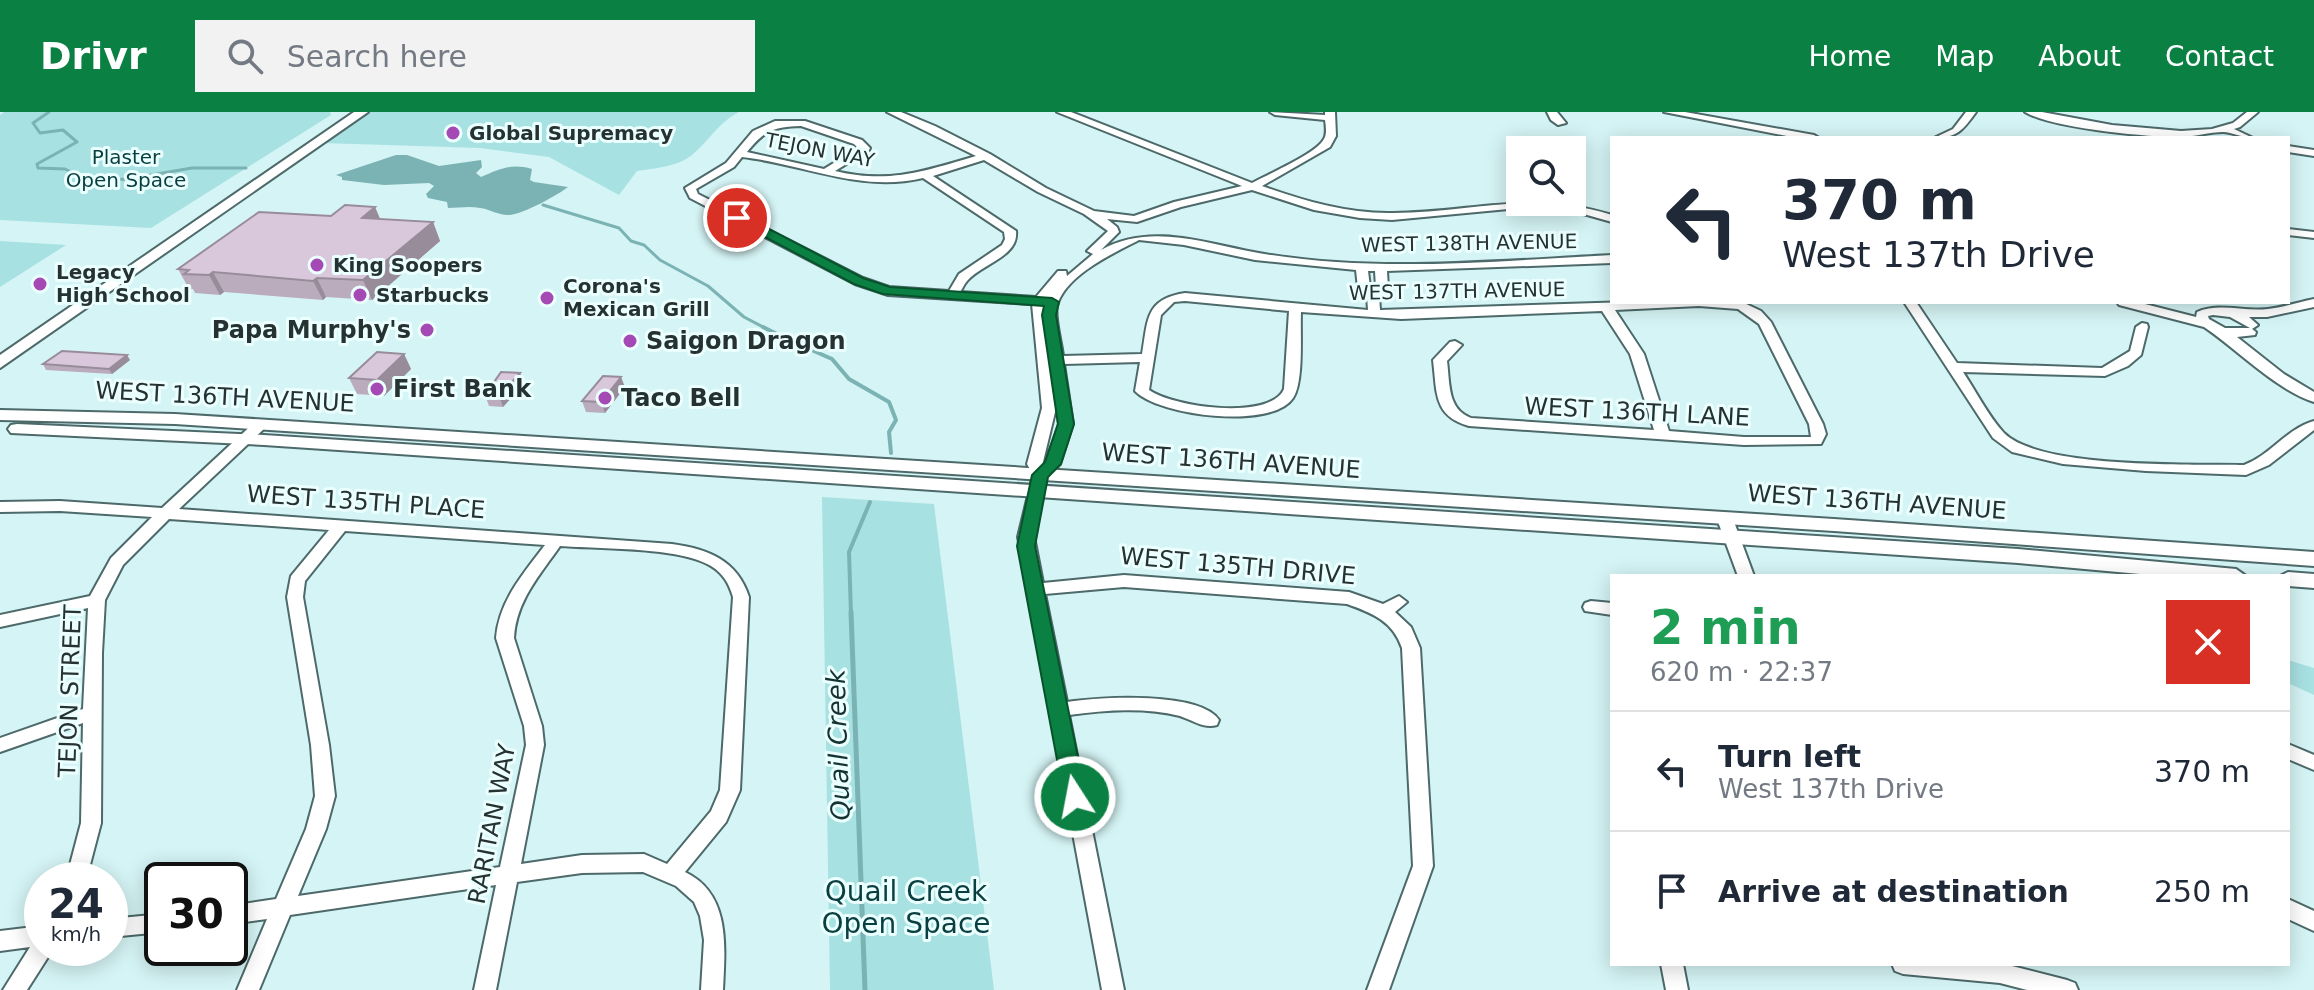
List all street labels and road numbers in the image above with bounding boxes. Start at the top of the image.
street label: TEJON WAY [762,127,877,173]
street label: WEST 138TH AVENUE [1361,229,1577,257]
street label: WEST 137TH AVENUE [1349,277,1565,305]
street label: WEST 136TH AVENUE [95,376,355,418]
street label: WEST 136TH LANE [1523,392,1751,432]
street label: WEST 136TH AVENUE [1100,438,1362,484]
street label: WEST 136TH AVENUE [1746,479,2008,525]
street label: WEST 135TH PLACE [246,480,486,524]
street label: WEST 135TH DRIVE [1119,542,1357,590]
street label: TEJON STREET [53,604,87,779]
street label: RARITAN WAY [463,741,521,906]

